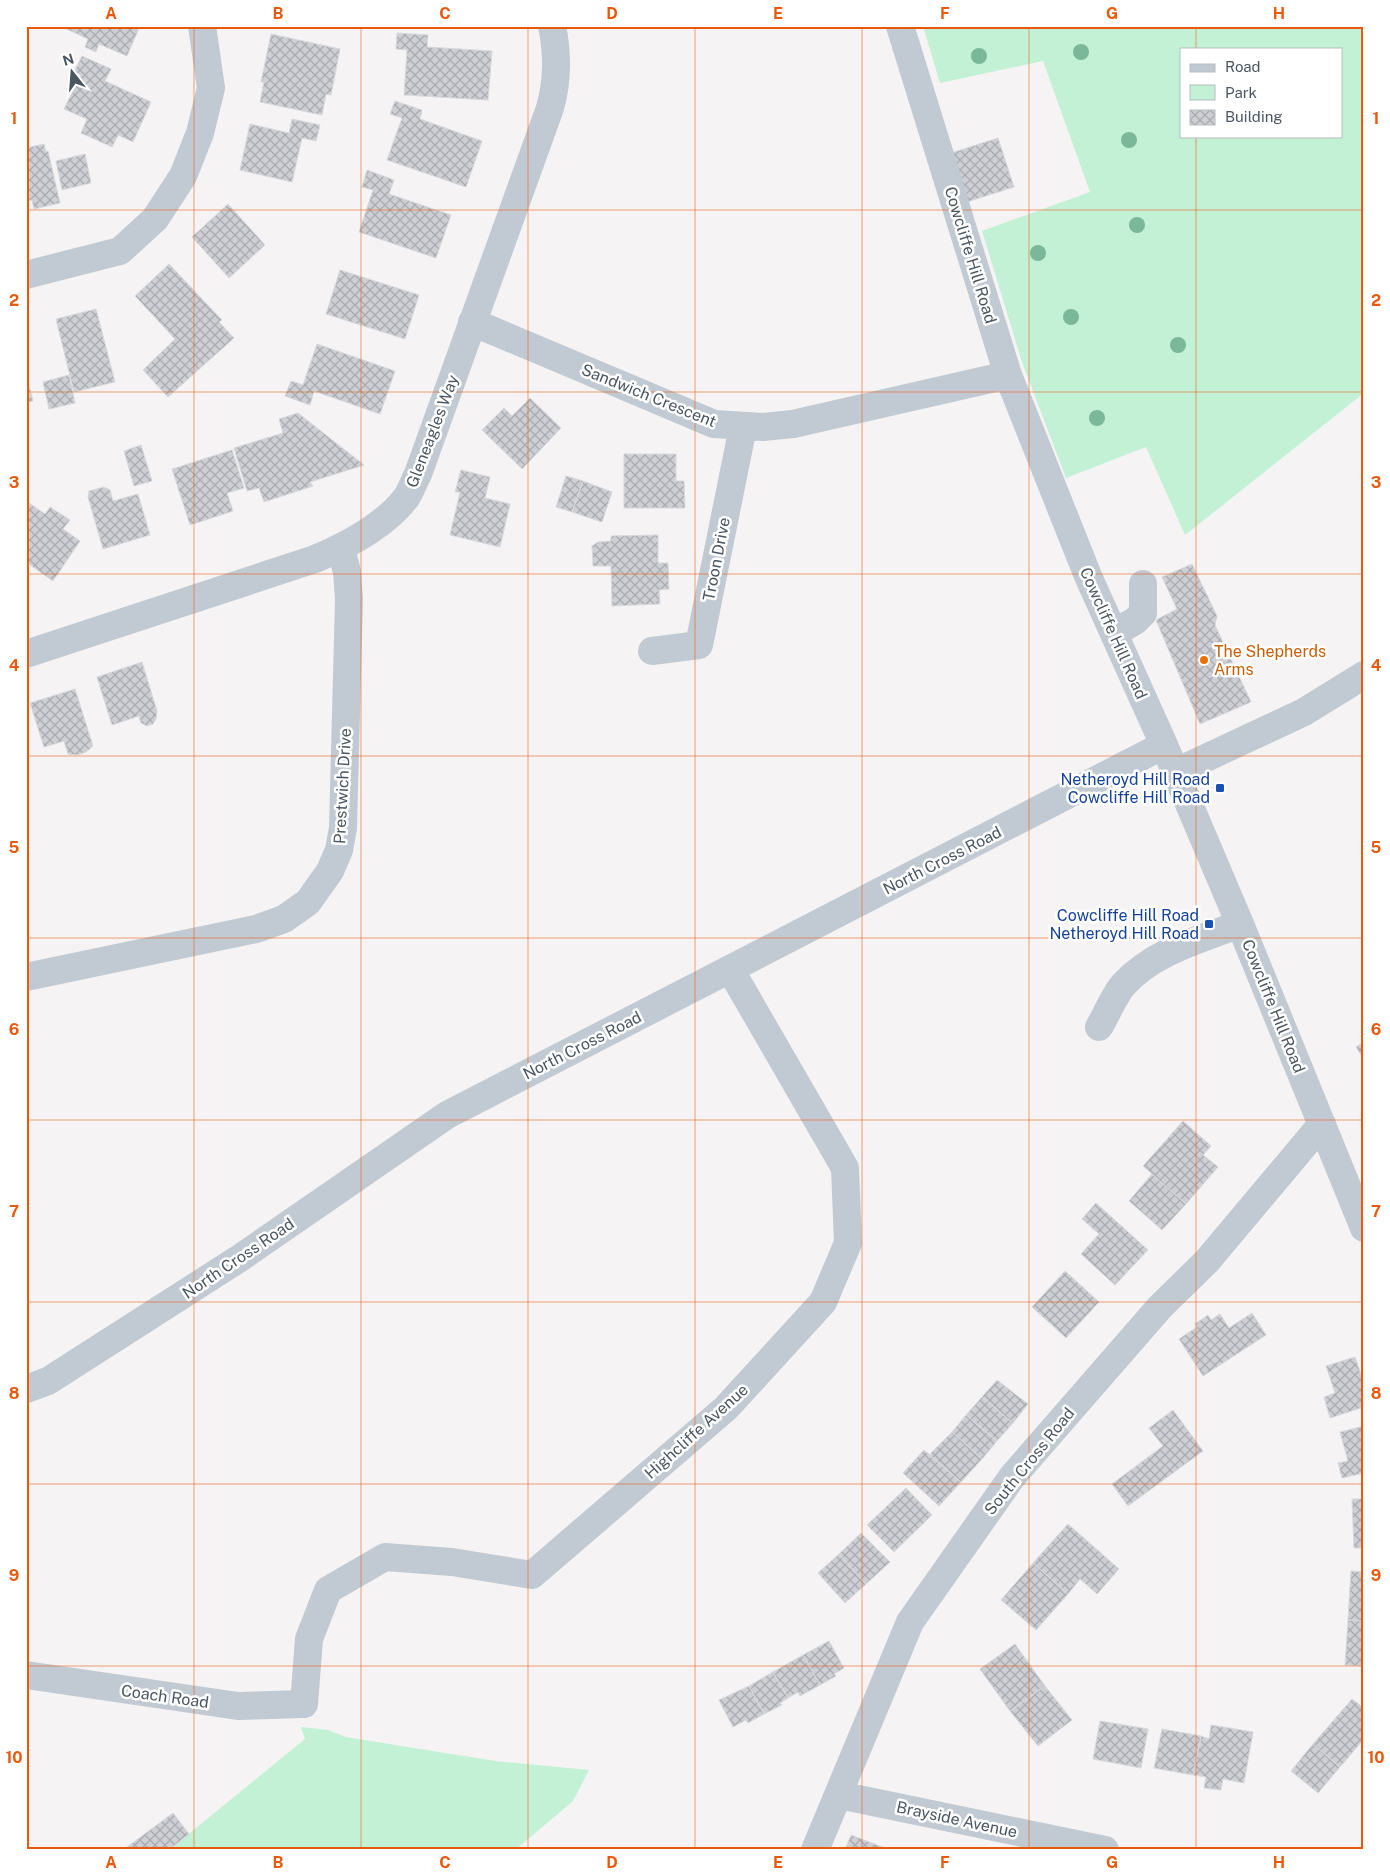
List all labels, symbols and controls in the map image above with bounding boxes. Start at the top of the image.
text: A [105,4,117,23]
text: B [273,4,284,23]
text: C [439,4,451,23]
text: D [606,4,618,23]
text: E [773,4,783,23]
text: F [940,4,950,23]
text: G [1106,4,1118,23]
text: H [1273,4,1285,23]
north arrow [48,48,98,98]
legend [1180,48,1342,138]
text: N [61,50,76,69]
text: Road [1225,58,1261,75]
text: Park [1225,84,1257,101]
text: Building [1225,108,1283,125]
text: 1 [11,109,17,128]
text: 1 [1373,109,1379,128]
street label: Cowcliffe Hill Road [941,184,1000,326]
text: 2 [9,291,19,310]
text: 2 [1371,291,1381,310]
street label: Sandwich Crescent [579,360,719,431]
street label: Gleneagles Way [402,372,463,490]
text: 3 [9,473,19,492]
text: 3 [1371,473,1381,492]
street label: Troon Drive [699,516,734,602]
street label: Cowcliffe Hill Road [1076,564,1151,702]
place label: The Shepherds Arms [1214,642,1326,679]
marker: The Shepherds Arms [1198,654,1210,666]
text: 4 [9,656,20,675]
text: 4 [1371,656,1382,675]
street label: Prestwich Drive [330,728,355,844]
place label: Netheroyd Hill Road Cowcliffe Hill Road [1060,770,1210,807]
marker: Netheroyd Hill Road Cowcliffe Hill Road [1214,782,1226,794]
street label: North Cross Road [880,822,1005,899]
text: 5 [9,838,20,857]
text: 5 [1371,838,1382,857]
place label: Cowcliffe Hill Road Netheroyd Hill Road [1049,906,1199,943]
marker: Cowcliffe Hill Road Netheroyd Hill Road [1203,918,1215,930]
street label: Cowcliffe Hill Road [1238,937,1309,1076]
street label: North Cross Road [520,1007,645,1084]
text: 6 [9,1020,19,1039]
text: 6 [1371,1020,1381,1039]
text: 7 [9,1202,19,1221]
text: 7 [1371,1202,1381,1221]
street label: North Cross Road [179,1214,298,1303]
street label: Highcliffe Avenue [641,1380,752,1483]
text: 8 [9,1384,20,1403]
text: 8 [1371,1384,1382,1403]
street label: South Cross Road [980,1404,1078,1519]
text: 9 [9,1566,19,1585]
text: 9 [1371,1566,1381,1585]
street label: Coach Road [120,1681,210,1712]
text: 10 [5,1748,23,1767]
text: 10 [1367,1748,1385,1767]
street label: Brayside Avenue [895,1797,1019,1842]
text: A [105,1853,117,1872]
text: B [273,1853,284,1872]
text: C [439,1853,451,1872]
text: D [606,1853,618,1872]
text: E [773,1853,783,1872]
text: F [940,1853,950,1872]
text: G [1106,1853,1118,1872]
text: H [1273,1853,1285,1872]

